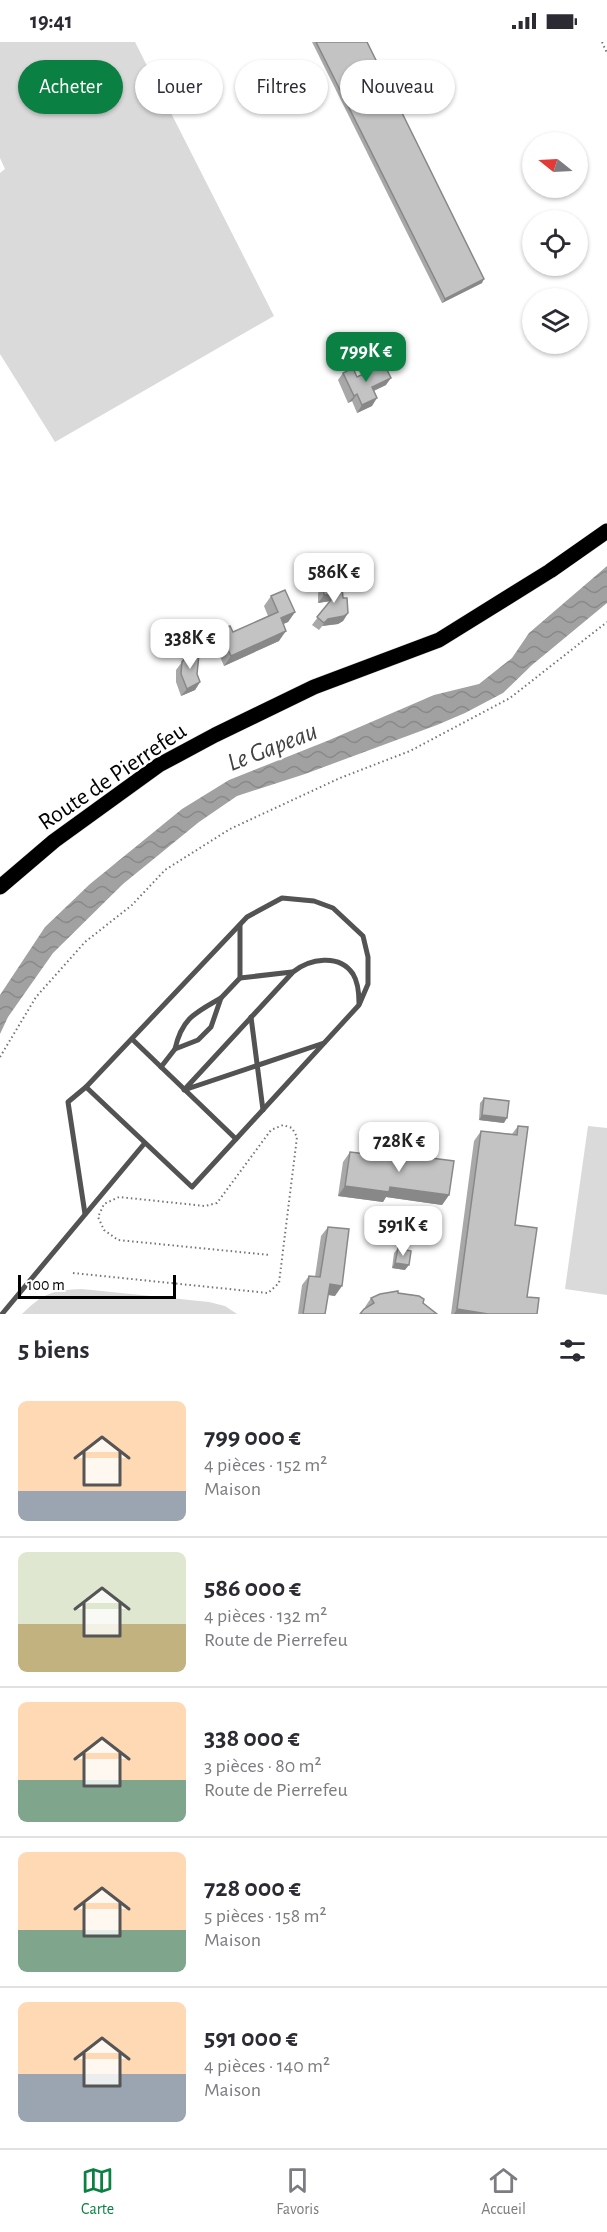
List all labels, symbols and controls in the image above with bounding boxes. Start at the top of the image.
text: 19:41 [30,10,73,32]
chip: Acheter [18,60,123,114]
chip: Louer [135,60,223,114]
chip: Filtres [235,60,328,114]
chip: Nouveau [340,60,455,114]
north arrow [522,132,588,198]
map controls [522,132,588,354]
button: locate [522,210,588,276]
button: layers [522,288,588,354]
pin: 799K € [317,332,415,383]
text: 799K € [340,341,392,361]
pin: 586K € [285,553,383,604]
text: 586K € [308,562,360,582]
pin: 338K € [141,619,239,670]
text: 338K € [164,628,216,648]
water label: Le Gapeau [224,718,321,776]
street label: Route de Pierrefeu [34,719,191,835]
pin: 728K € [350,1122,448,1173]
text: 728K € [373,1131,425,1151]
pin: 591K € [354,1206,452,1257]
text: 591K € [378,1215,428,1235]
scale bar [18,1272,176,1300]
text: 100 m [27,1277,65,1293]
icon: filters [556,1334,589,1367]
text: 5 biens [18,1337,90,1363]
text: 799 000 € [204,1424,301,1450]
icon: home [66,1425,138,1497]
text: 4 pièces · 152 m² [204,1455,327,1475]
text: Maison [204,1479,261,1499]
text: 586 000 € [204,1575,301,1601]
icon: home [66,1576,138,1648]
text: 4 pièces · 132 m² [204,1606,327,1626]
text: Route de Pierrefeu [204,1630,348,1650]
text: 338 000 € [204,1725,300,1751]
icon: home [66,1726,138,1798]
text: 3 pièces · 80 m² [204,1756,322,1776]
text: Route de Pierrefeu [204,1780,348,1800]
text: 728 000 € [204,1875,301,1901]
icon: home [66,1876,138,1948]
text: 5 pièces · 158 m² [204,1906,326,1926]
text: Maison [204,1930,261,1950]
text: 591 000 € [204,2025,298,2051]
icon: home [66,2026,138,2098]
text: 4 pièces · 140 m² [204,2056,330,2076]
text: Maison [204,2080,261,2100]
tab: Carte [81,2164,114,2219]
tab: Favoris [276,2164,319,2219]
tab: Accueil [481,2164,526,2219]

